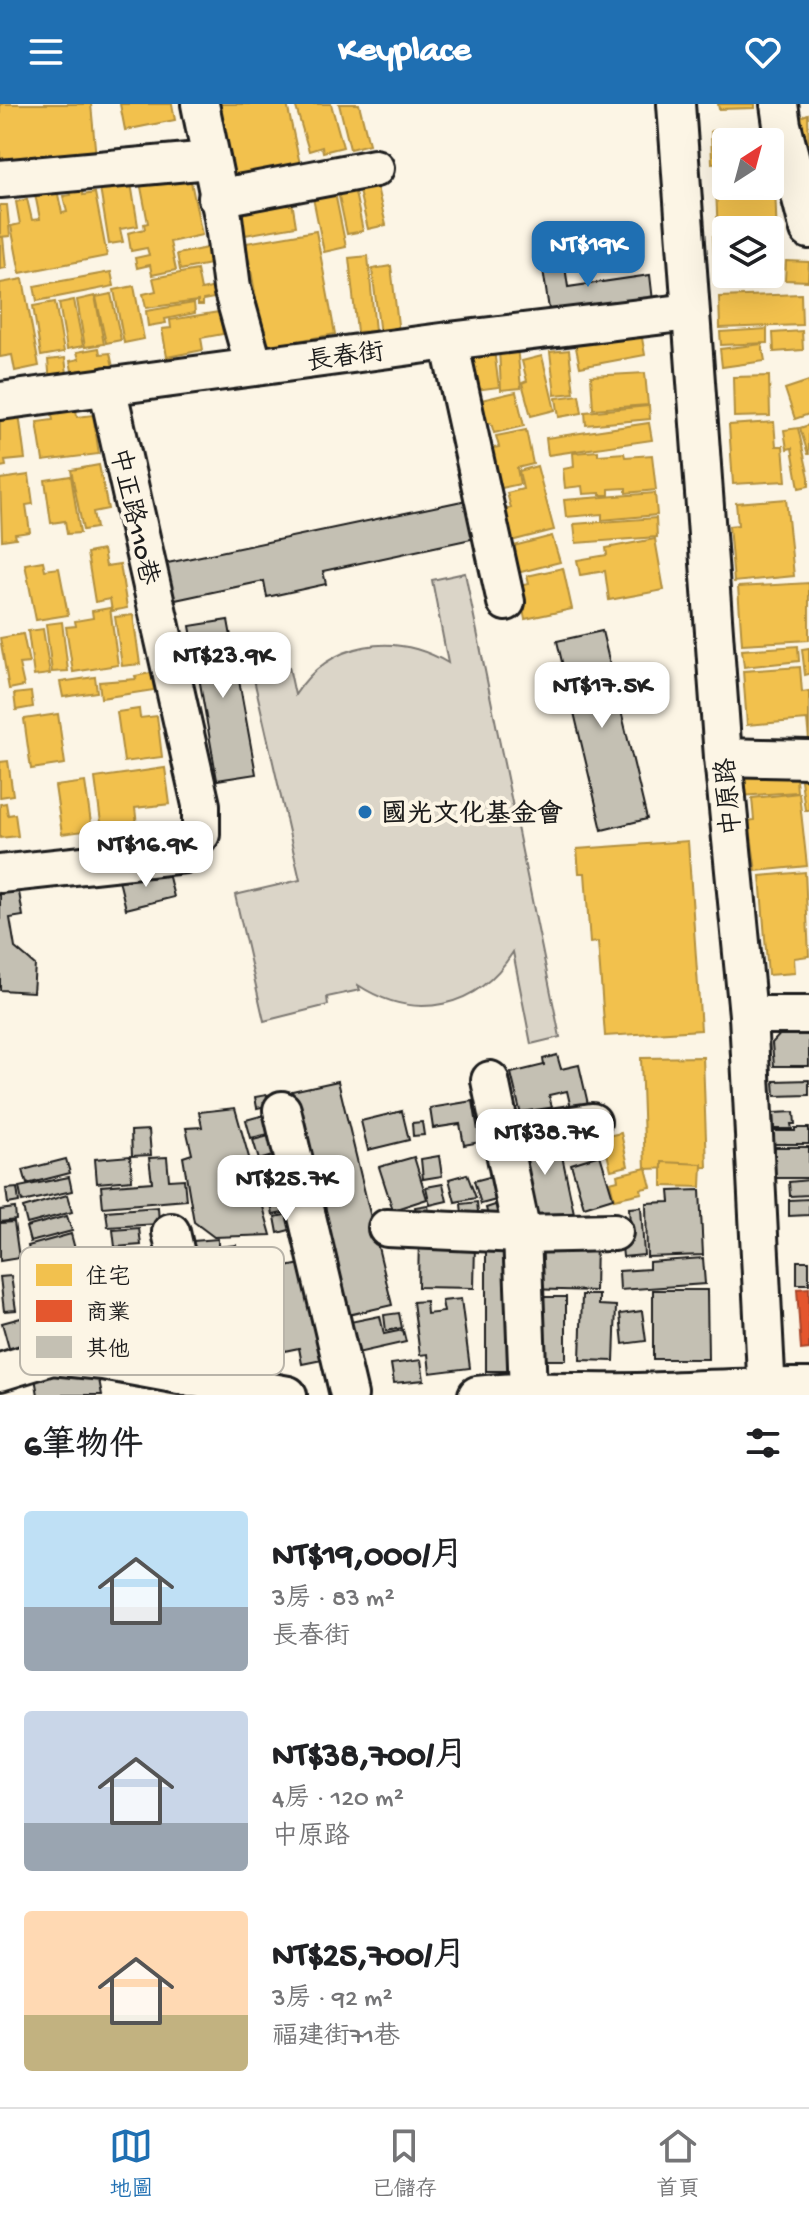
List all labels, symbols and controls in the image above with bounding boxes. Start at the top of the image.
icon: menu [24,30,68,74]
icon: heart [741,30,785,74]
text: Keyplace [338,31,471,74]
north arrow [712,128,784,200]
map controls [712,128,784,288]
button: layers [712,216,784,288]
pin: NT$19K [523,221,653,289]
text: NT$19K [550,231,626,262]
street label: 長春街 [305,337,386,380]
street label: 中正路110巷 [101,445,164,589]
pin: NT$23.9K [140,632,306,700]
text: NT$23.9K [173,642,273,673]
pin: NT$17.5K [519,662,685,730]
text: NT$17.5K [553,672,651,703]
street label: 中原路 [711,756,750,837]
place label: 國光文化基金會 [381,799,563,832]
marker: 國光文化基金會 [356,803,374,821]
pin: NT$16.9K [63,821,229,889]
text: NT$16.9K [97,831,195,862]
pin: NT$38.7K [462,1109,628,1177]
text: NT$38.7K [494,1119,596,1150]
pin: NT$25.7K [203,1155,369,1223]
text: NT$25.7K [235,1165,337,1196]
legend [20,1247,284,1375]
text: 住宅 [86,1264,130,1292]
text: 商業 [86,1301,130,1328]
text: 其他 [86,1337,130,1364]
icon: filters [741,1421,785,1465]
text: 6筆物件 [24,1428,143,1468]
text: NT$19,000/月 [272,1538,464,1578]
icon: home [88,1543,184,1639]
text: 3房 · 83 m² [272,1585,395,1616]
text: 長春街 [272,1623,350,1654]
text: NT$38,700/月 [272,1738,468,1778]
icon: home [88,1743,184,1839]
text: 4房 · 120 m² [272,1785,404,1816]
text: 中原路 [272,1823,350,1854]
text: NT$25,700/月 [272,1938,466,1978]
icon: home [88,1943,184,2039]
text: 3房 · 92 m² [272,1985,393,2016]
text: 福建街71巷 [272,2023,400,2054]
tab: 地圖 [109,2124,153,2204]
tab: 已儲存 [371,2124,438,2204]
tab: 首頁 [656,2124,700,2204]

